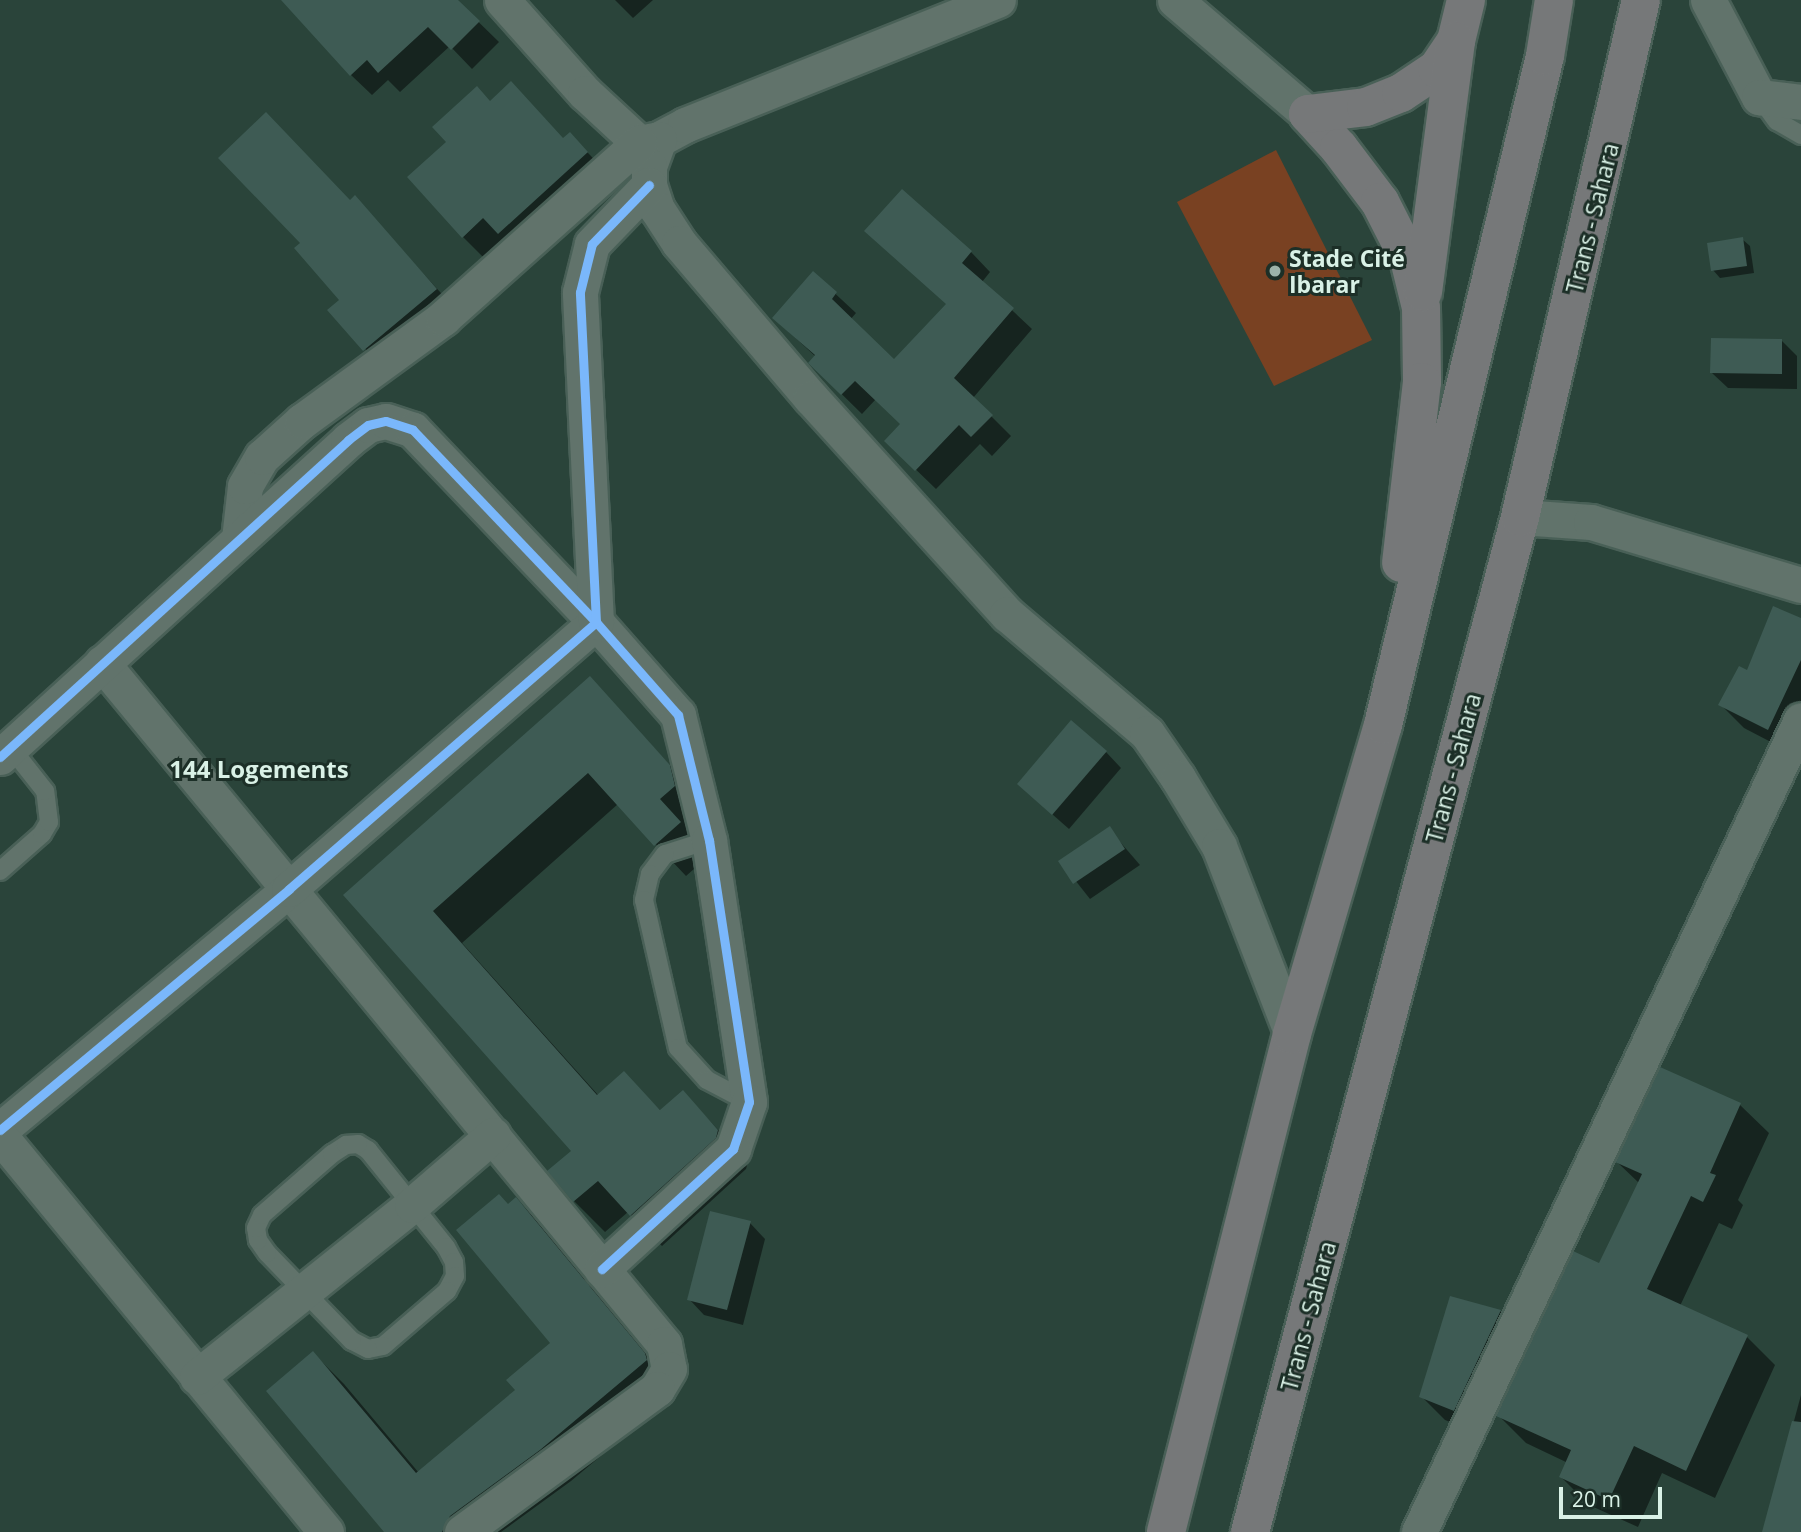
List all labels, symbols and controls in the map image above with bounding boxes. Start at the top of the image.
street label: Trans - Sahara [1560,140,1624,296]
place label: Stade Cité Ibarar [1289,244,1405,298]
marker: Stade Cité Ibarar [1267,263,1283,279]
street label: Trans - Sahara [1420,690,1486,846]
district label: 144 Logements [169,755,349,783]
street label: Trans - Sahara [1275,1238,1341,1394]
scale bar [1563,1472,1666,1516]
text: 20 m [1572,1485,1621,1513]

